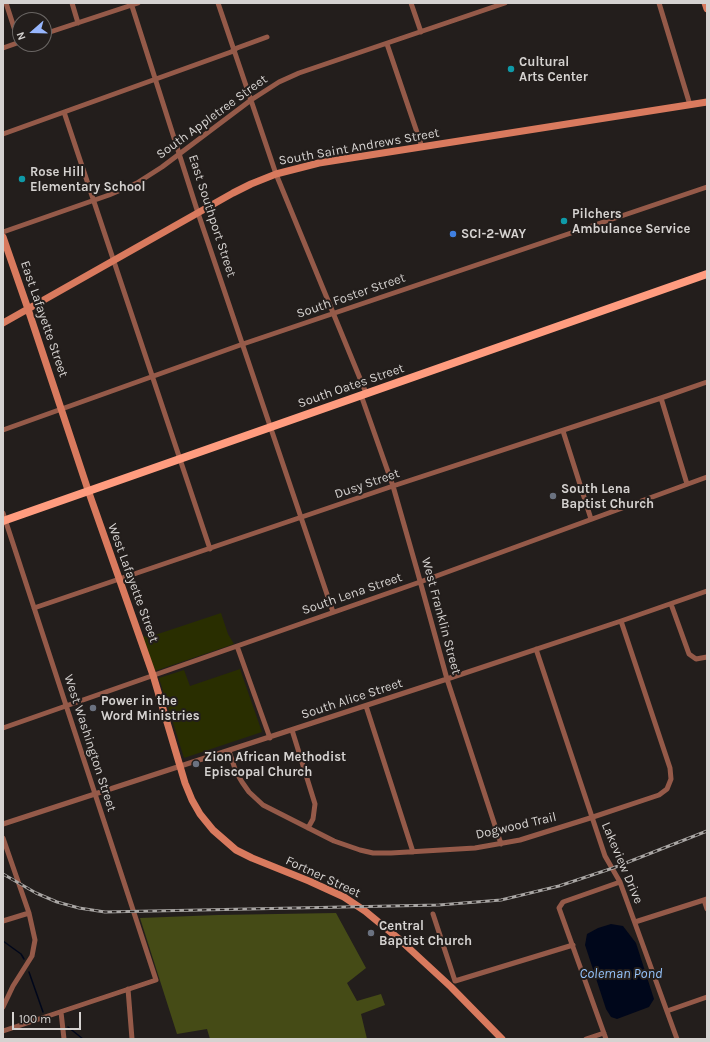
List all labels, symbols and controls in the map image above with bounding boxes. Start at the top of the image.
north arrow [12,12,52,52]
text: N [14,30,29,42]
place label: Cultural Arts Center [519,54,588,85]
marker: Cultural Arts Center [506,64,516,74]
street label: South Appletree Street [153,71,271,163]
street label: South Saint Andrews Street [277,125,441,169]
street label: East Southport Street [185,153,239,279]
place label: Rose Hill Elementary School [30,164,145,195]
marker: Rose Hill Elementary School [17,174,27,184]
place label: Pilchers Ambulance Service [572,206,690,237]
marker: Pilchers Ambulance Service [559,216,569,226]
place label: SCI-2-WAY [461,226,526,242]
marker: SCI-2-WAY [448,229,458,239]
street label: East Lafayette Street [17,259,71,379]
street label: South Foster Street [295,270,407,322]
street label: South Oates Street [296,360,406,412]
street label: Dusy Street [332,466,402,502]
place label: South Lena Baptist Church [561,481,654,512]
marker: South Lena Baptist Church [548,491,558,501]
street label: West Lafayette Street [104,521,162,645]
street label: West Franklin Street [418,556,464,676]
street label: South Lena Street [300,570,404,618]
street label: West Washington Street [60,672,120,814]
street label: South Alice Street [299,675,405,723]
place label: Power in the Word Ministries [101,693,200,724]
marker: Power in the Word Ministries [88,703,98,713]
place label: Zion African Methodist Episcopal Church [204,749,346,780]
marker: Zion African Methodist Episcopal Church [191,759,201,769]
street label: Dogwood Trail [474,809,558,843]
street label: Lakeview Drive [598,820,646,906]
street label: Fortner Street [283,853,363,901]
place label: Central Baptist Church [379,918,472,949]
marker: Central Baptist Church [366,928,376,938]
water label: Coleman Pond [580,966,662,982]
scale bar [14,1004,83,1030]
text: 100 m [19,1012,51,1026]

